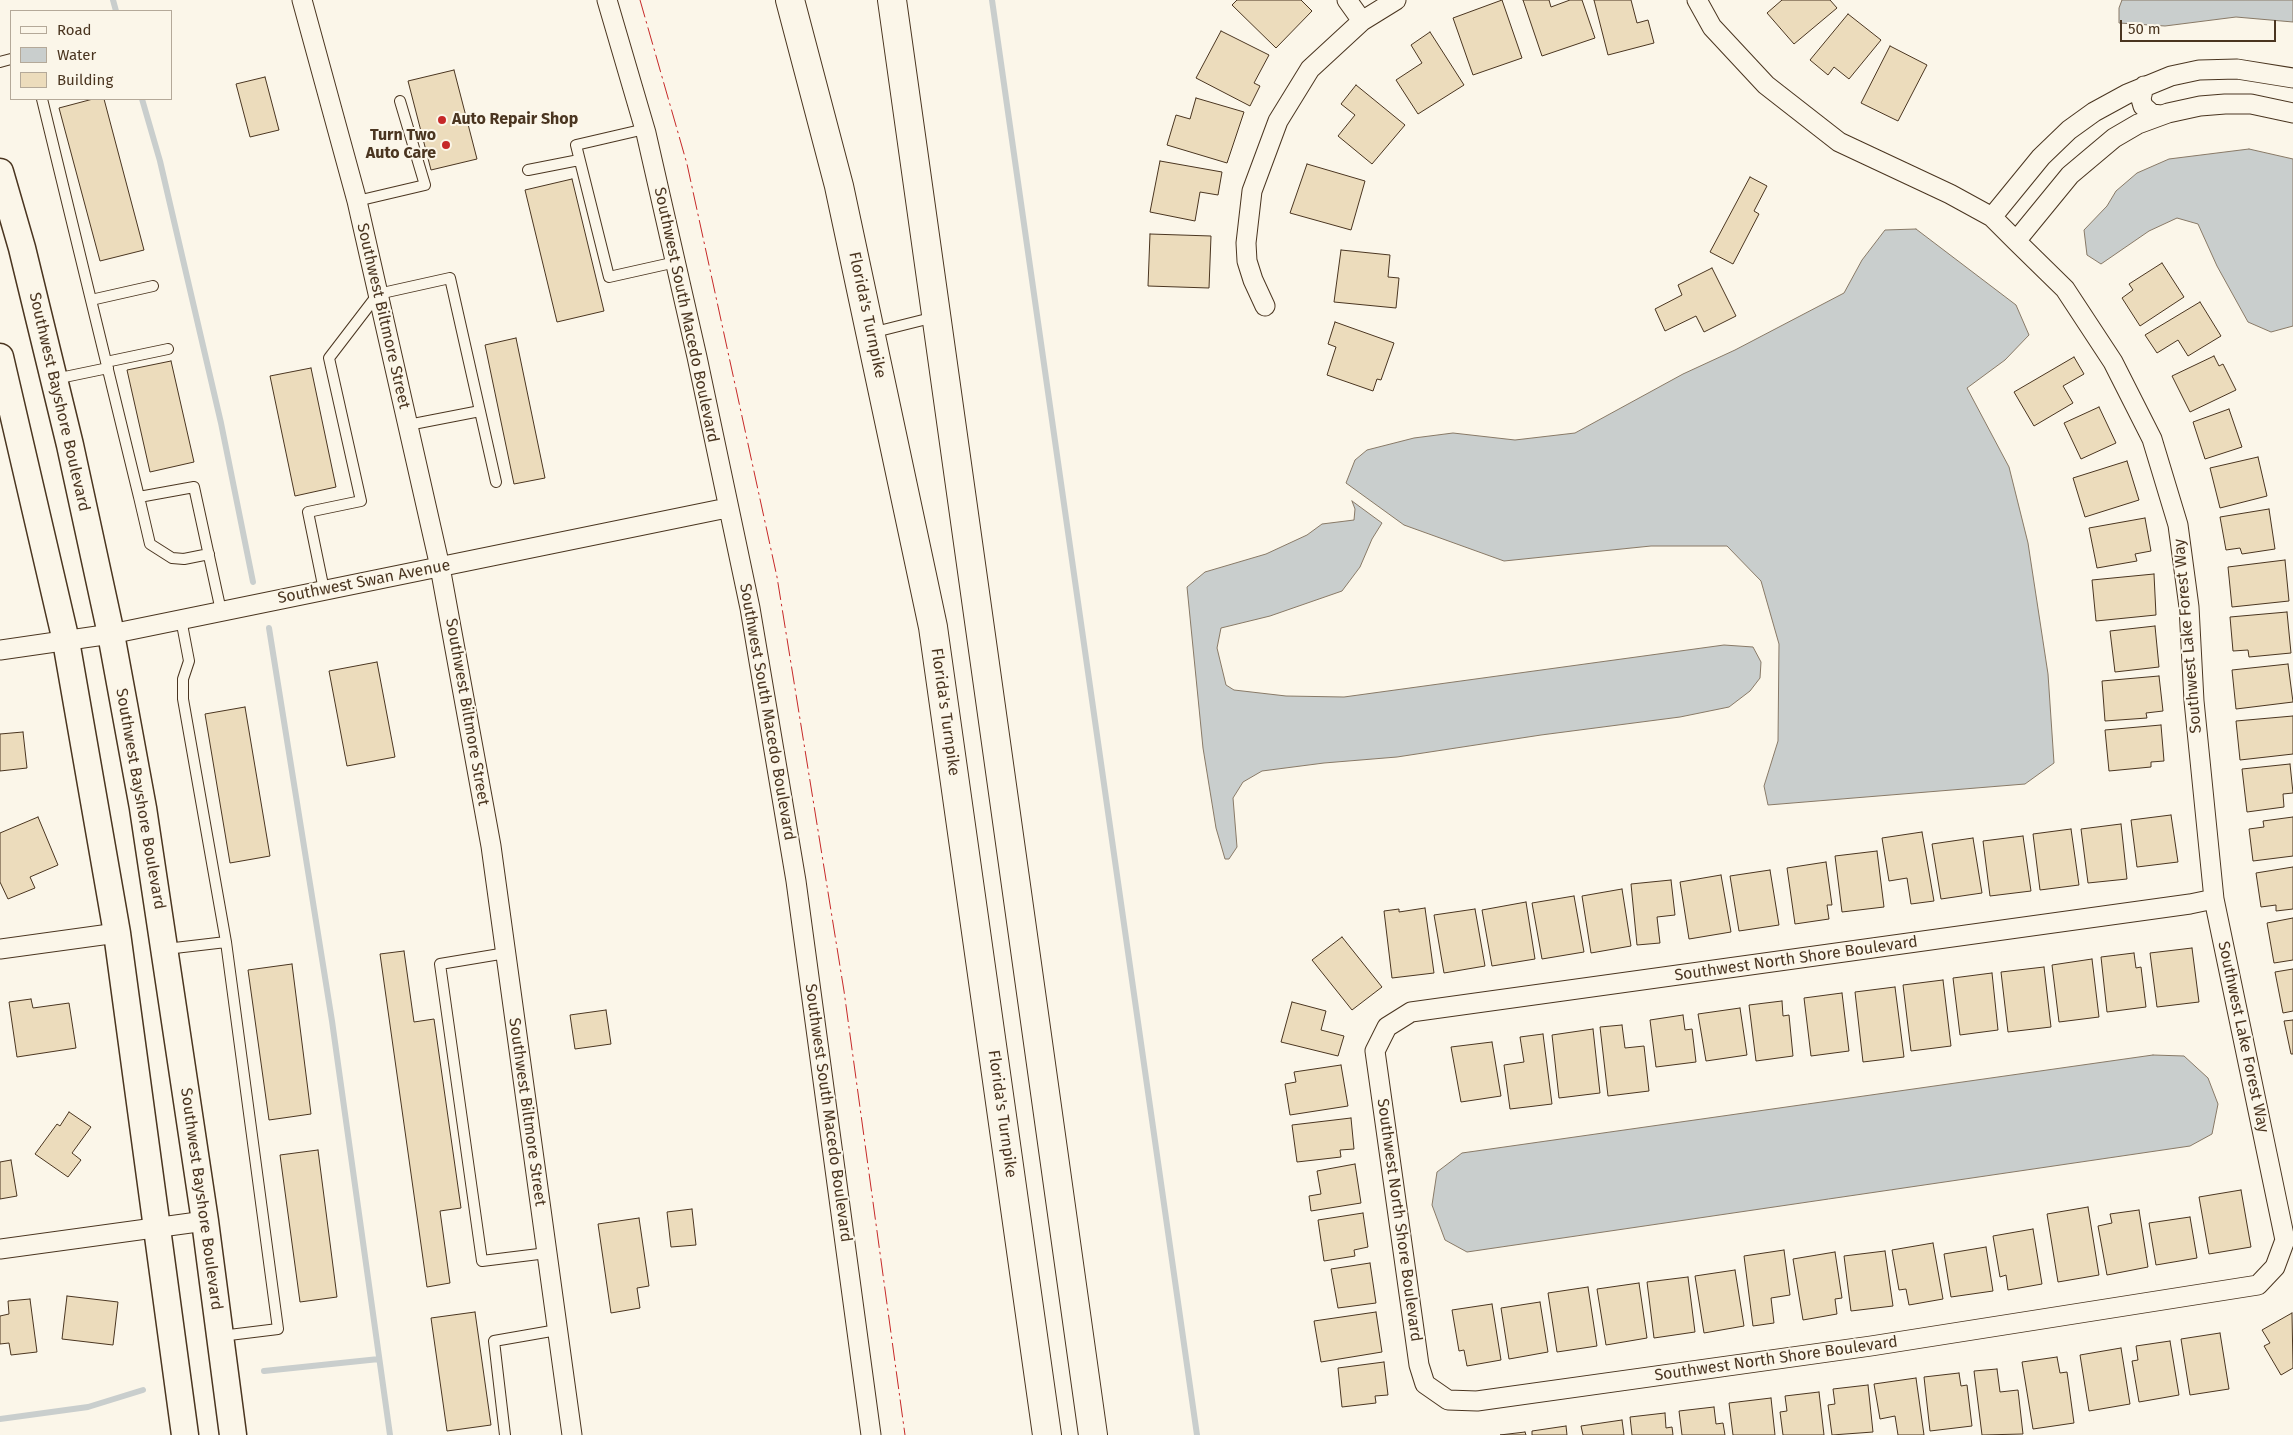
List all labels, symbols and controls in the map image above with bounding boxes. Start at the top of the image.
legend [10,10,172,100]
scale bar [2123,10,2279,42]
text: 50 m [2128,20,2161,38]
text: Road [57,21,92,39]
text: Water [57,46,96,64]
text: Building [57,71,113,89]
place label: Auto Repair Shop [452,110,578,130]
marker: Auto Repair Shop [436,114,448,126]
place label: Turn Two Auto Care [366,126,436,164]
marker: Turn Two Auto Care [440,139,452,151]
street label: Southwest South Macedo Boulevard [650,186,722,444]
street label: Southwest Biltmore Street [352,221,414,411]
street label: Florida's Turnpike [844,250,890,380]
street label: Southwest Bayshore Boulevard [24,291,94,513]
street label: Southwest Lake Forest Way [2170,538,2206,734]
street label: Southwest Swan Avenue [276,556,452,608]
street label: Southwest South Macedo Boulevard [735,582,799,842]
street label: Southwest Biltmore Street [441,617,493,807]
street label: Florida's Turnpike [927,647,963,777]
street label: Southwest Bayshore Boulevard [111,687,169,911]
street label: Southwest North Shore Boulevard [1673,932,1919,986]
street label: Southwest Lake Forest Way [2213,939,2273,1135]
street label: Southwest South Macedo Boulevard [800,983,856,1243]
street label: Southwest Biltmore Street [504,1017,550,1207]
street label: Florida's Turnpike [984,1049,1020,1179]
street label: Southwest Bayshore Boulevard [176,1087,226,1311]
street label: Southwest North Shore Boulevard [1372,1097,1426,1343]
street label: Southwest North Shore Boulevard [1653,1332,1899,1386]

